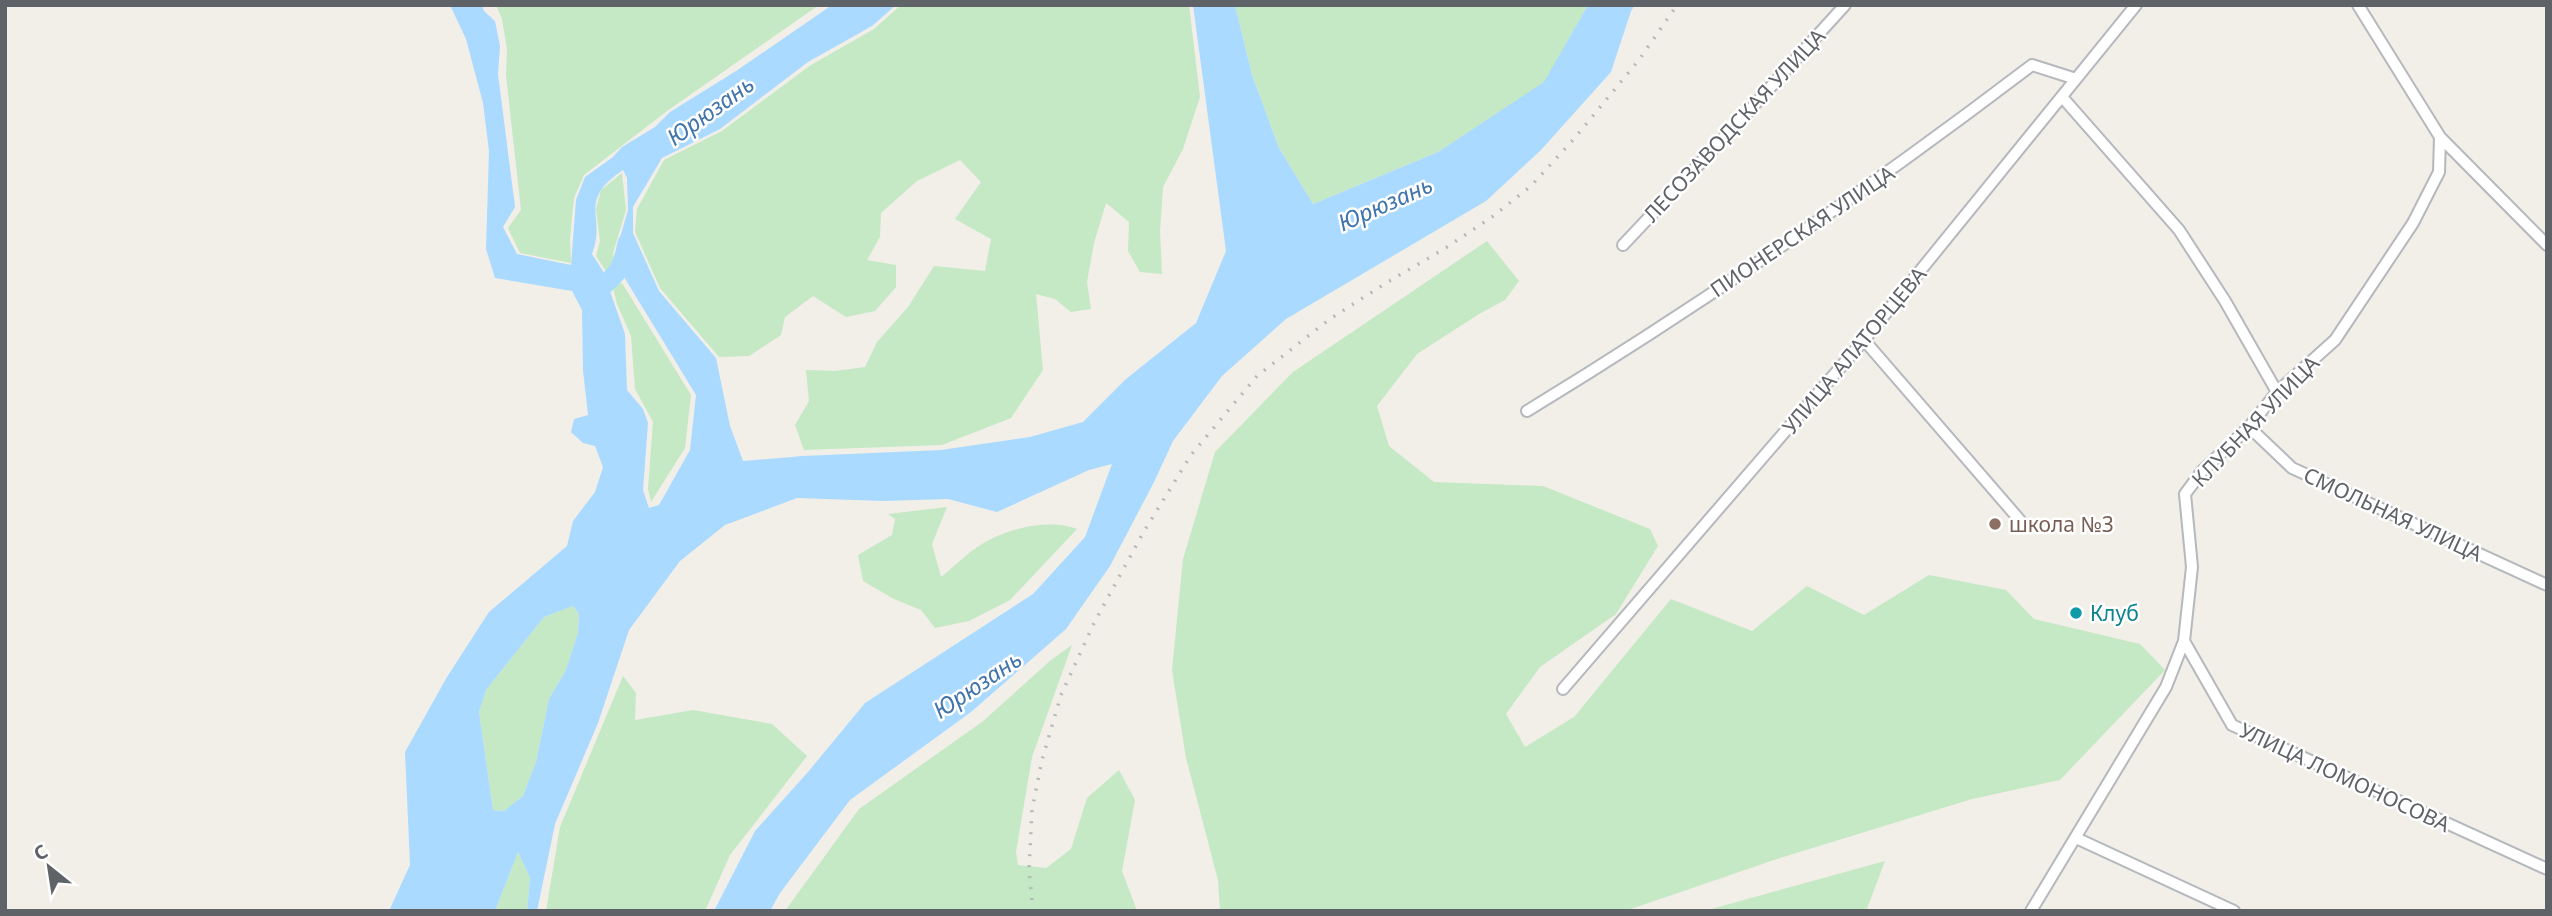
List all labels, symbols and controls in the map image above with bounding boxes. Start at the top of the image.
street label: ЛЕСОЗАВОДСКАЯ УЛИЦА [1637,22,1832,228]
water label: Юрюзань [660,67,760,153]
street label: ПИОНЕРСКАЯ УЛИЦА [1704,159,1900,303]
water label: Юрюзань [1333,168,1437,238]
street label: УЛИЦА АЛАТОРЦЕВА [1776,260,1933,439]
street label: КЛУБНАЯ УЛИЦА [2185,349,2325,493]
street label: СМОЛЬНАЯ УЛИЦА [2299,460,2487,568]
place label: школа №3 [2009,510,2114,538]
marker: школа №3 [1987,516,2003,532]
place label: Клуб [2090,599,2139,627]
marker: Клуб [2068,605,2084,621]
water label: Юрюзань [926,643,1028,725]
street label: УЛИЦА ЛОМОНОСОВА [2235,716,2455,838]
north arrow [14,832,84,902]
text: С [29,838,52,867]

